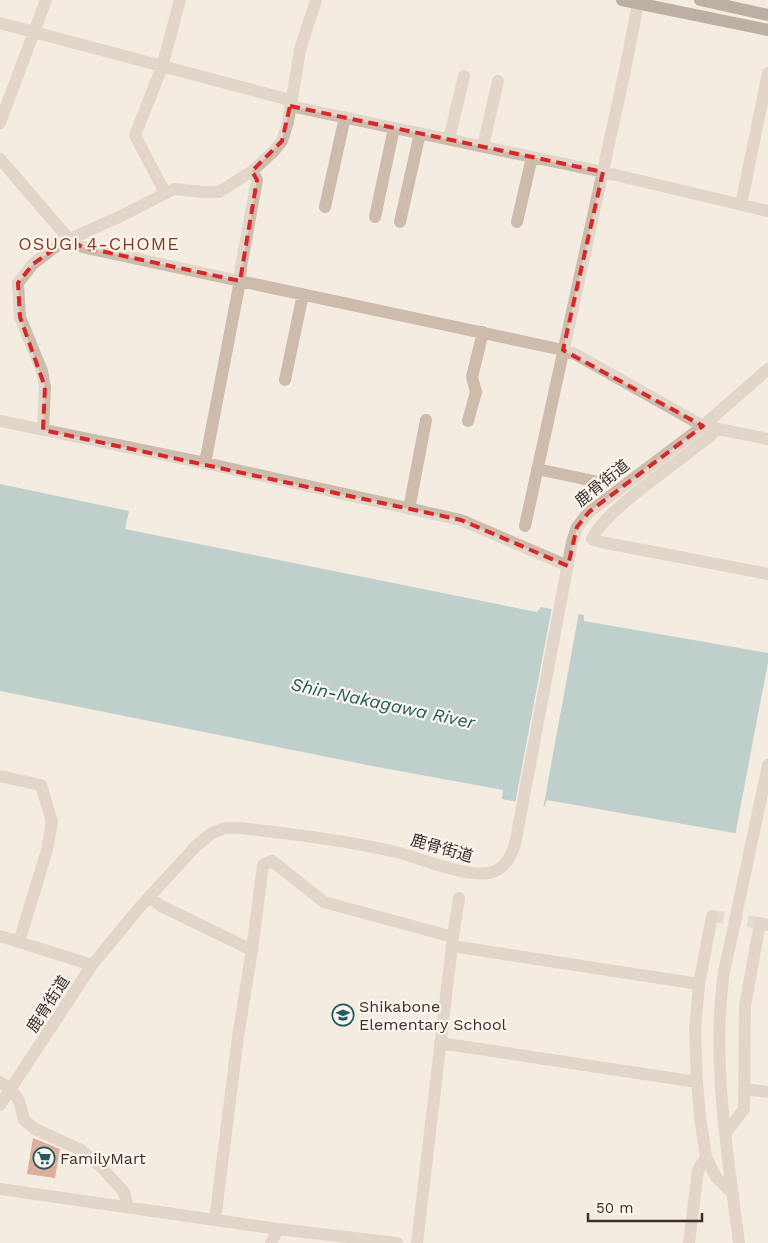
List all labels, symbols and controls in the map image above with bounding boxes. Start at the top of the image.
district label: OSUGI 4-CHOME [18,233,180,254]
street label: 鹿骨街道 [571,455,633,511]
water label: Shin-Nakagawa River [289,673,478,733]
street label: 鹿骨街道 [409,830,475,866]
street label: 鹿骨街道 [23,972,73,1036]
place label: Shikabone Elementary School [359,997,507,1034]
school or university icon: Shikabone Elementary School [331,1003,355,1027]
supermarket icon: FamilyMart [32,1146,56,1170]
place label: FamilyMart [60,1149,146,1168]
scale bar [588,1190,702,1222]
text: 50 m [596,1199,633,1217]

